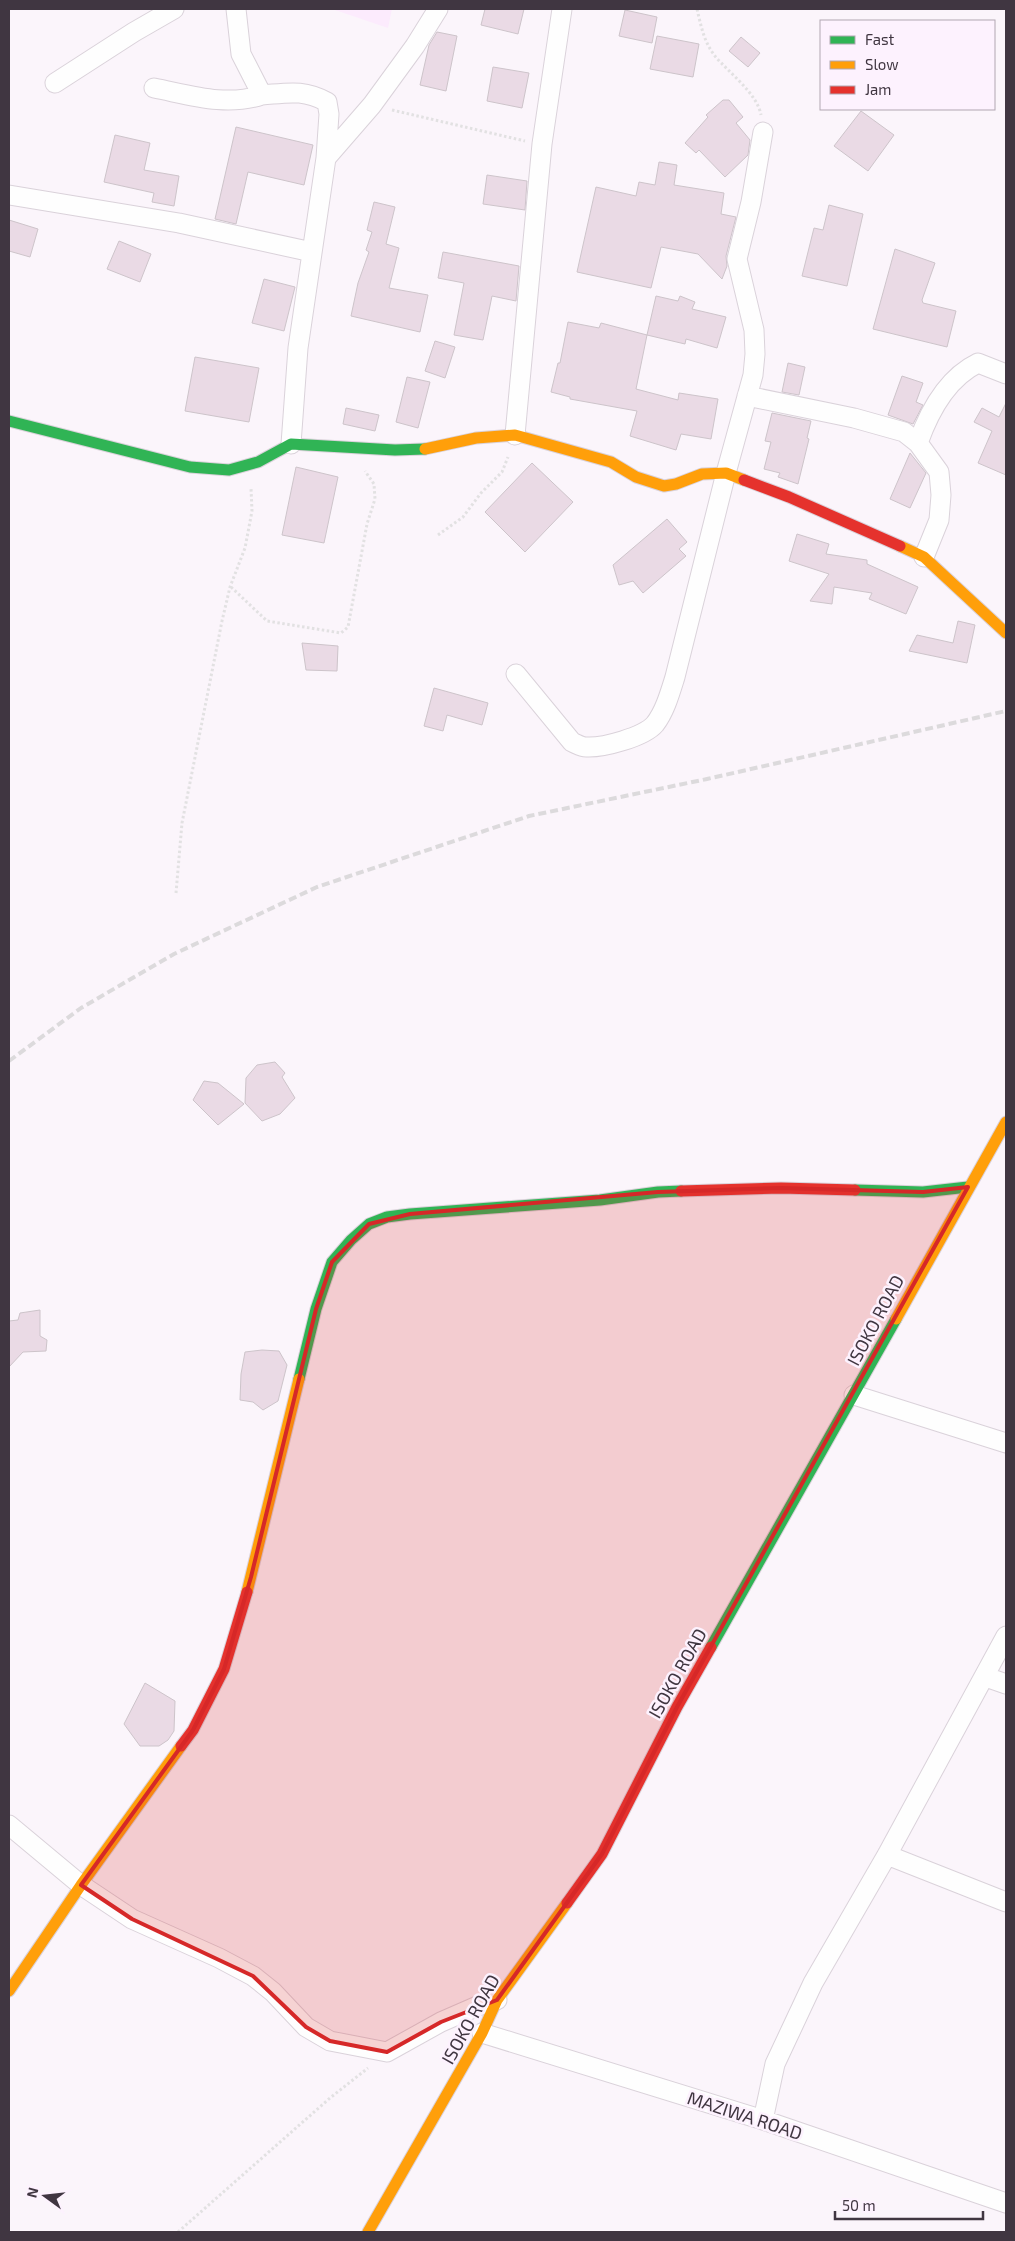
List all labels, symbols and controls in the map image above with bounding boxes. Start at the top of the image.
legend [820,20,995,110]
text: Fast [865,30,895,48]
text: Slow [865,55,899,73]
text: Jam [865,80,891,98]
street label: ISOKO ROAD [842,1271,908,1369]
street label: ISOKO ROAD [643,1624,711,1722]
street label: ISOKO ROAD [436,1970,504,2068]
street label: MAZIWA ROAD [685,2086,805,2144]
north arrow [20,2171,70,2221]
text: N [22,2185,41,2200]
scale bar [835,2188,982,2220]
text: 50 m [842,2196,876,2214]

